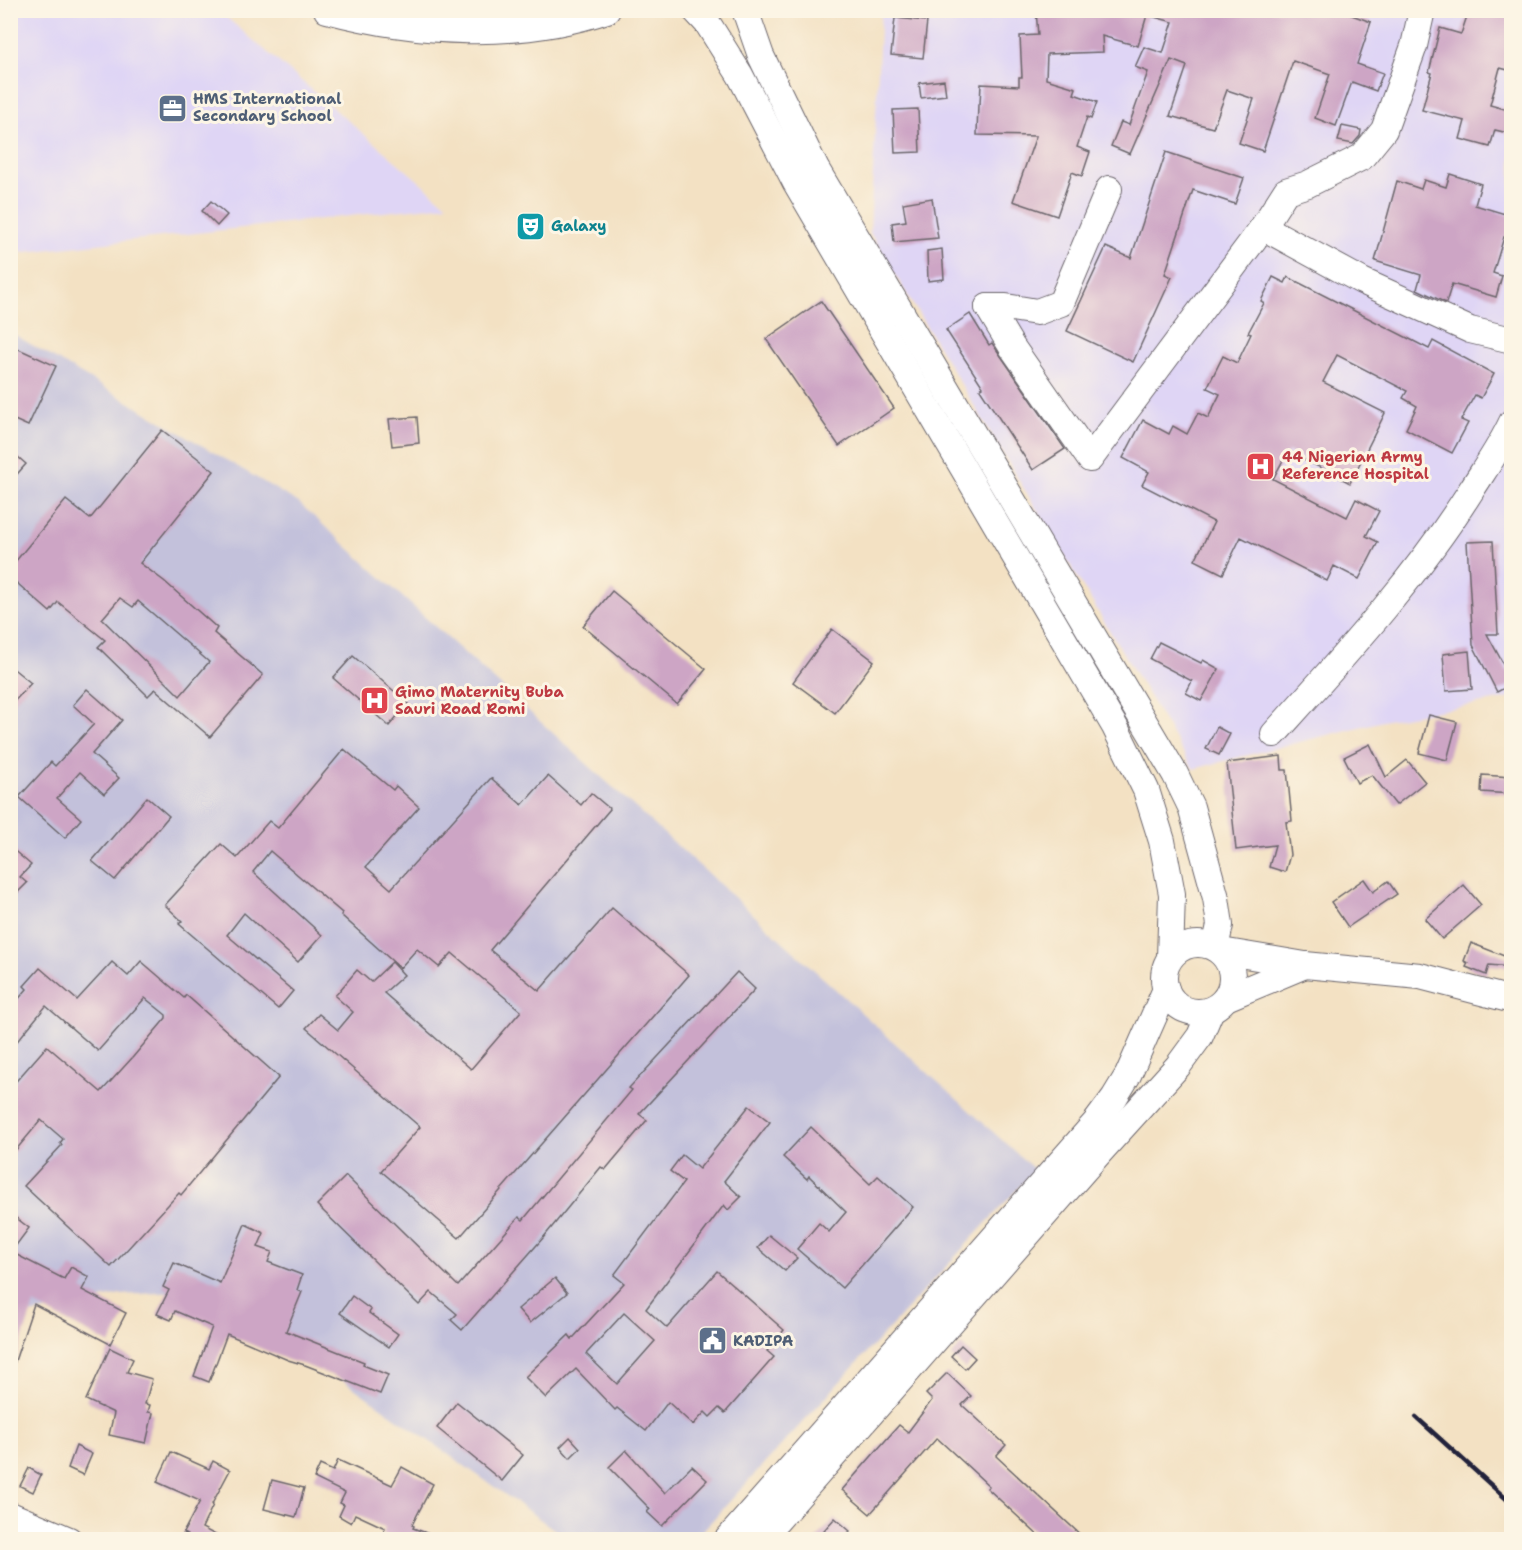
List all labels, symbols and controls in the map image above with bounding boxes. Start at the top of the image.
place label: HMS International Secondary School [193,89,341,126]
office icon: HMS International Secondary School [156,92,188,124]
theatre icon: Galaxy [514,210,546,242]
place label: Galaxy [551,216,606,236]
place label: 44 Nigerian Army Reference Hospital [1282,447,1429,484]
hospital icon: 44 Nigerian Army Reference Hospital [1245,450,1277,482]
place label: Gimo Maternity Buba Sauri Road Romi [395,682,564,719]
hospital icon: Gimo Maternity Buba Sauri Road Romi [358,685,390,717]
public building icon: KADIPA [696,1325,728,1357]
place label: KADIPA [733,1331,794,1351]

